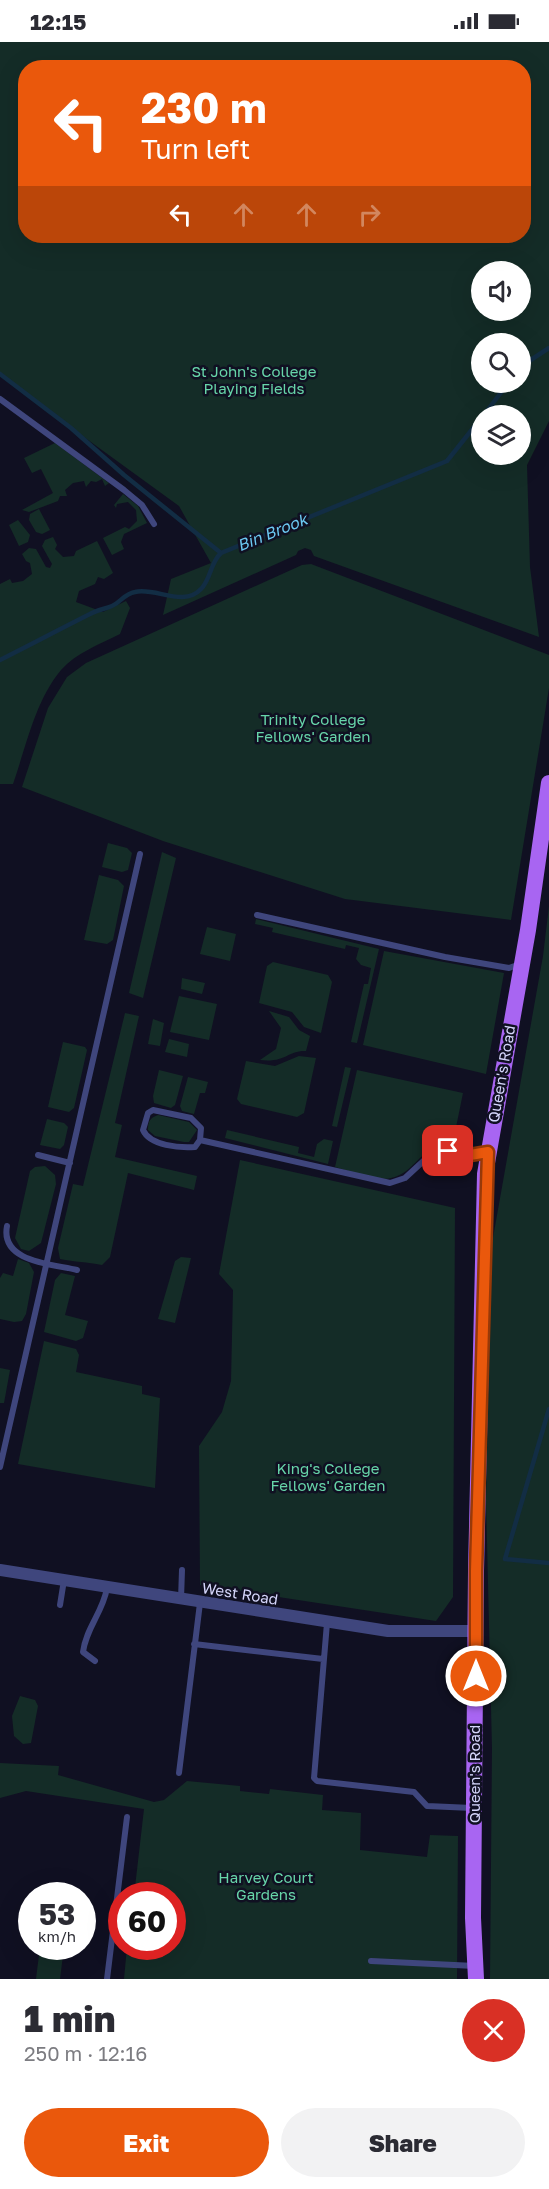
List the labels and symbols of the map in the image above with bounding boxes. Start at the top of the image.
park label: St John's College Playing Fields [192,362,317,397]
water label: Bin Brook [234,508,312,555]
park label: Trinity College Fellows' Garden [256,710,370,745]
street label: Queen's Road [484,1024,518,1124]
pin [422,1125,473,1176]
park label: King's College Fellows' Garden [271,1459,385,1494]
street label: West Road [201,1578,280,1608]
position arrow [444,1644,508,1708]
street label: Queen's Road [465,1725,483,1823]
park label: Harvey Court Gardens [218,1868,314,1903]
speed limit sign: 60 [108,1882,186,1960]

